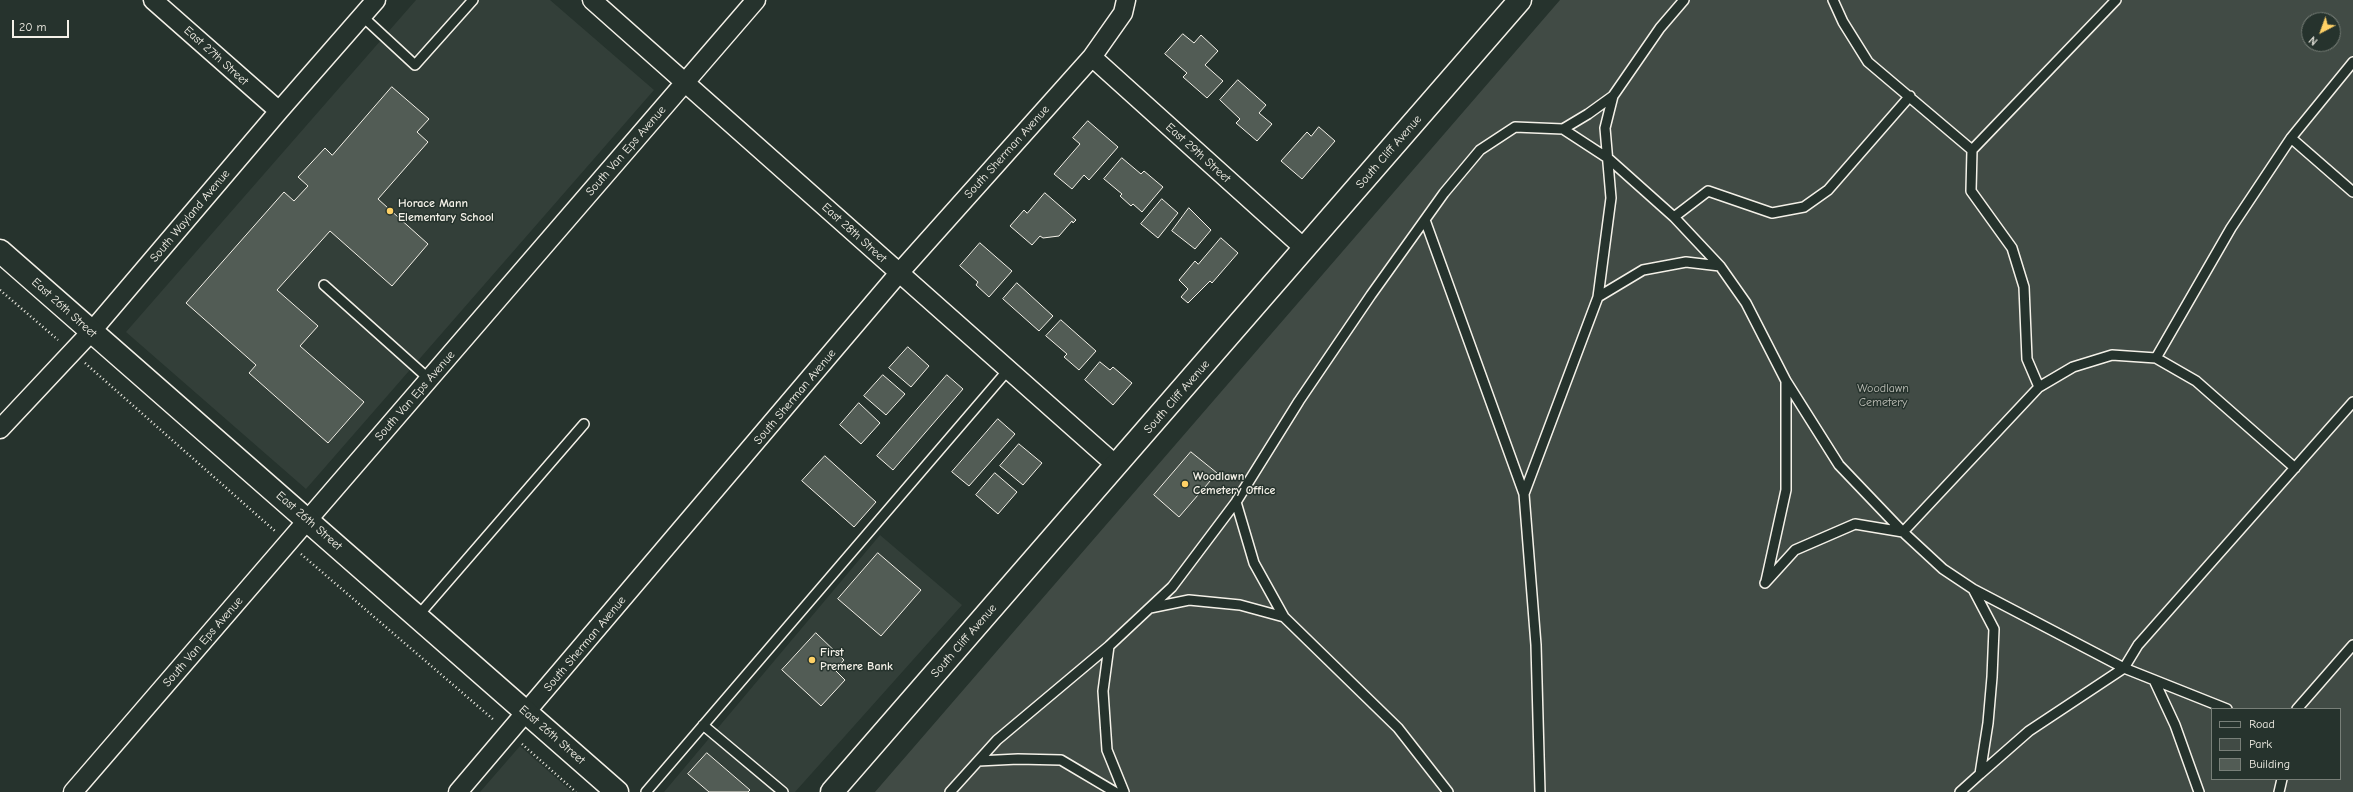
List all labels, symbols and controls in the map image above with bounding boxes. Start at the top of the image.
scale bar [14,12,71,38]
north arrow [2301,12,2341,52]
text: 20 m [19,20,47,34]
street label: East 27th Street [181,23,251,89]
text: N [2306,33,2320,48]
street label: South Van Eps Avenue [583,103,669,199]
street label: South Sherman Avenue [961,103,1053,201]
street label: South Cliff Avenue [1353,112,1425,192]
street label: East 29th Street [1163,120,1233,186]
street label: South Wayland Avenue [147,167,233,265]
place label: Horace Mann Elementary School [398,197,494,225]
street label: East 28th Street [819,200,889,266]
marker: Horace Mann Elementary School [385,206,395,216]
street label: East 26th Street [29,275,99,341]
street label: South Sherman Avenue [751,346,839,448]
street label: South Van Eps Avenue [372,348,458,444]
street label: South Cliff Avenue [1141,357,1213,437]
park label: Woodlawn Cemetery [1857,382,1909,410]
place label: Woodlawn Cemetery Office [1193,470,1275,498]
marker: Woodlawn Cemetery Office [1180,479,1190,489]
street label: East 26th Street [273,488,345,554]
street label: South Sherman Avenue [541,593,629,695]
street label: South Van Eps Avenue [160,594,246,690]
street label: South Cliff Avenue [928,601,1000,681]
place label: First Premere Bank [820,646,893,674]
marker: First Premere Bank [807,655,817,665]
street label: East 26th Street [516,702,588,768]
legend [2211,708,2341,780]
text: Road [2249,717,2275,731]
text: Park [2249,737,2272,751]
text: Building [2249,757,2290,771]

